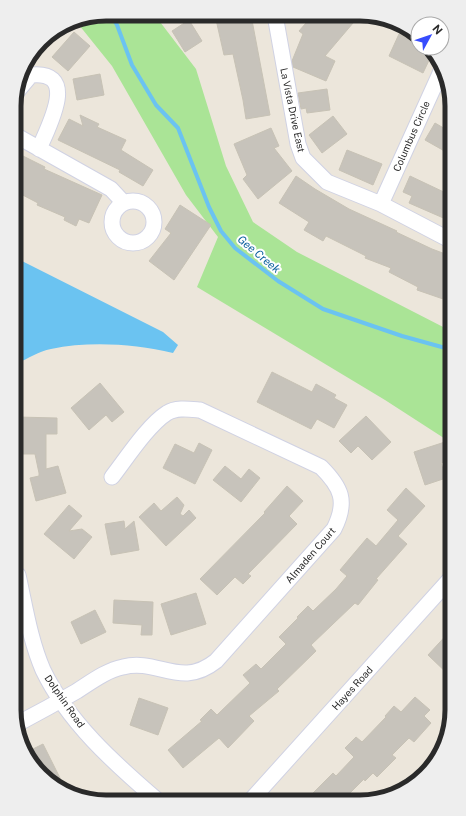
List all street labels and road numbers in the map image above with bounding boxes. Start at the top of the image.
street label: La Vista Drive East [278,67,308,153]
street label: Columbus Circle [390,98,432,173]
street label: Almaden Court [282,525,338,585]
street label: Hayes Road [329,664,375,712]
street label: Dolphin Road [42,672,88,730]

